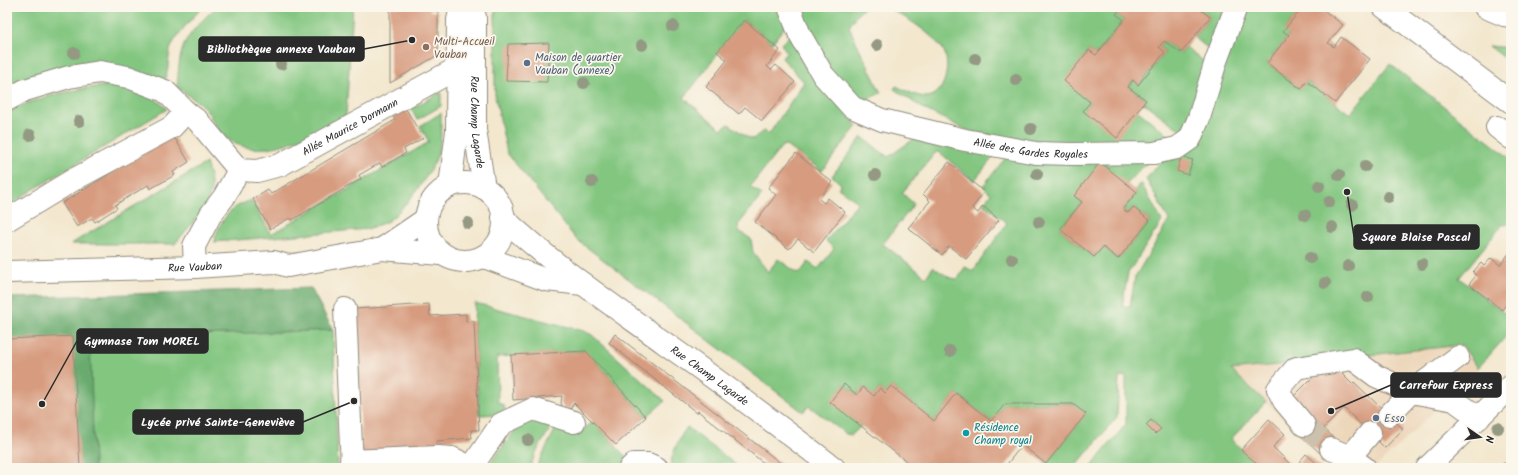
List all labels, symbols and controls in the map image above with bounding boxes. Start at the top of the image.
place label: Multi-Accueil Vauban [434,33,495,64]
callout: Bibliothèque annexe Vauban [199,37,364,61]
text: Bibliothèque annexe Vauban [207,40,356,59]
marker: Multi-Accueil Vauban [421,42,431,52]
place label: Maison de quartier Vauban (annexe) [535,49,622,80]
marker: Maison de quartier Vauban (annexe) [522,58,532,68]
street label: Rue Champ Lagarde [465,76,489,170]
street label: Allée Maurice Dormann [299,94,402,161]
street label: Allée des Gardes Royales [972,134,1088,164]
callout: Square Blaise Pascal [1354,225,1479,249]
text: Square Blaise Pascal [1361,228,1471,247]
street label: Rue Vauban [168,257,223,278]
callout: Gymnase Tom MOREL [77,329,208,353]
text: Gymnase Tom MOREL [84,332,200,351]
street label: Rue Champ Lagarde [666,342,752,411]
callout: Carrefour Express [1391,373,1501,397]
text: Carrefour Express [1399,376,1493,395]
callout: Lycée privé Sainte-Geneviève [133,410,303,434]
place label: Esso [1384,410,1405,428]
text: Lycée privé Sainte-Geneviève [141,413,295,432]
marker: Esso [1371,413,1381,423]
north arrow [1460,417,1500,457]
place label: Résidence Champ royal [974,419,1032,450]
marker: Résidence Champ royal [961,428,971,438]
text: N [1479,434,1498,444]

